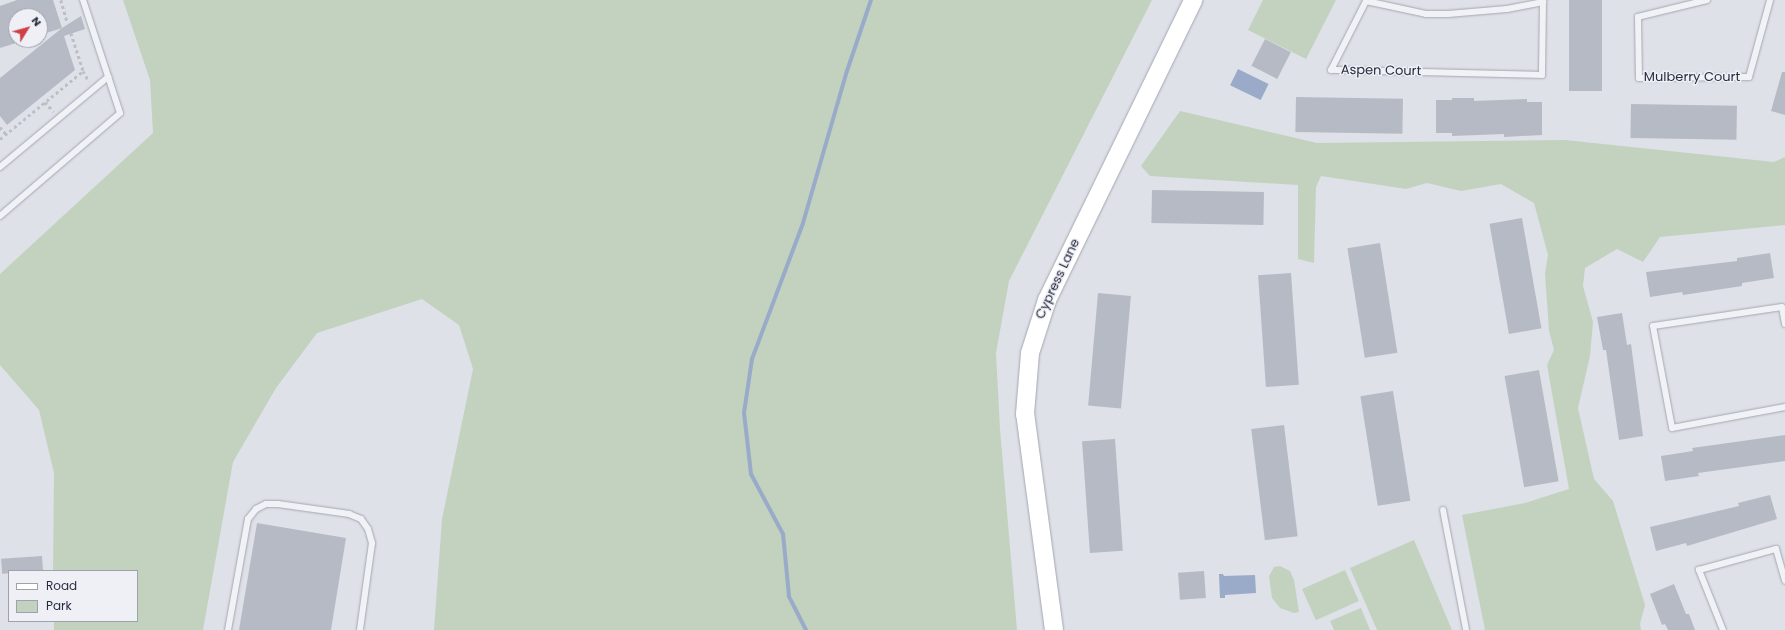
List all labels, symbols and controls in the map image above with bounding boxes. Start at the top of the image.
north arrow [8,8,48,48]
text: N [28,13,46,30]
street label: Aspen Court [1341,62,1421,80]
street label: Mulberry Court [1644,69,1740,85]
street label: Cypress Lane [1033,236,1083,322]
legend [8,570,138,622]
text: Road [46,577,77,594]
text: Park [46,597,72,614]

